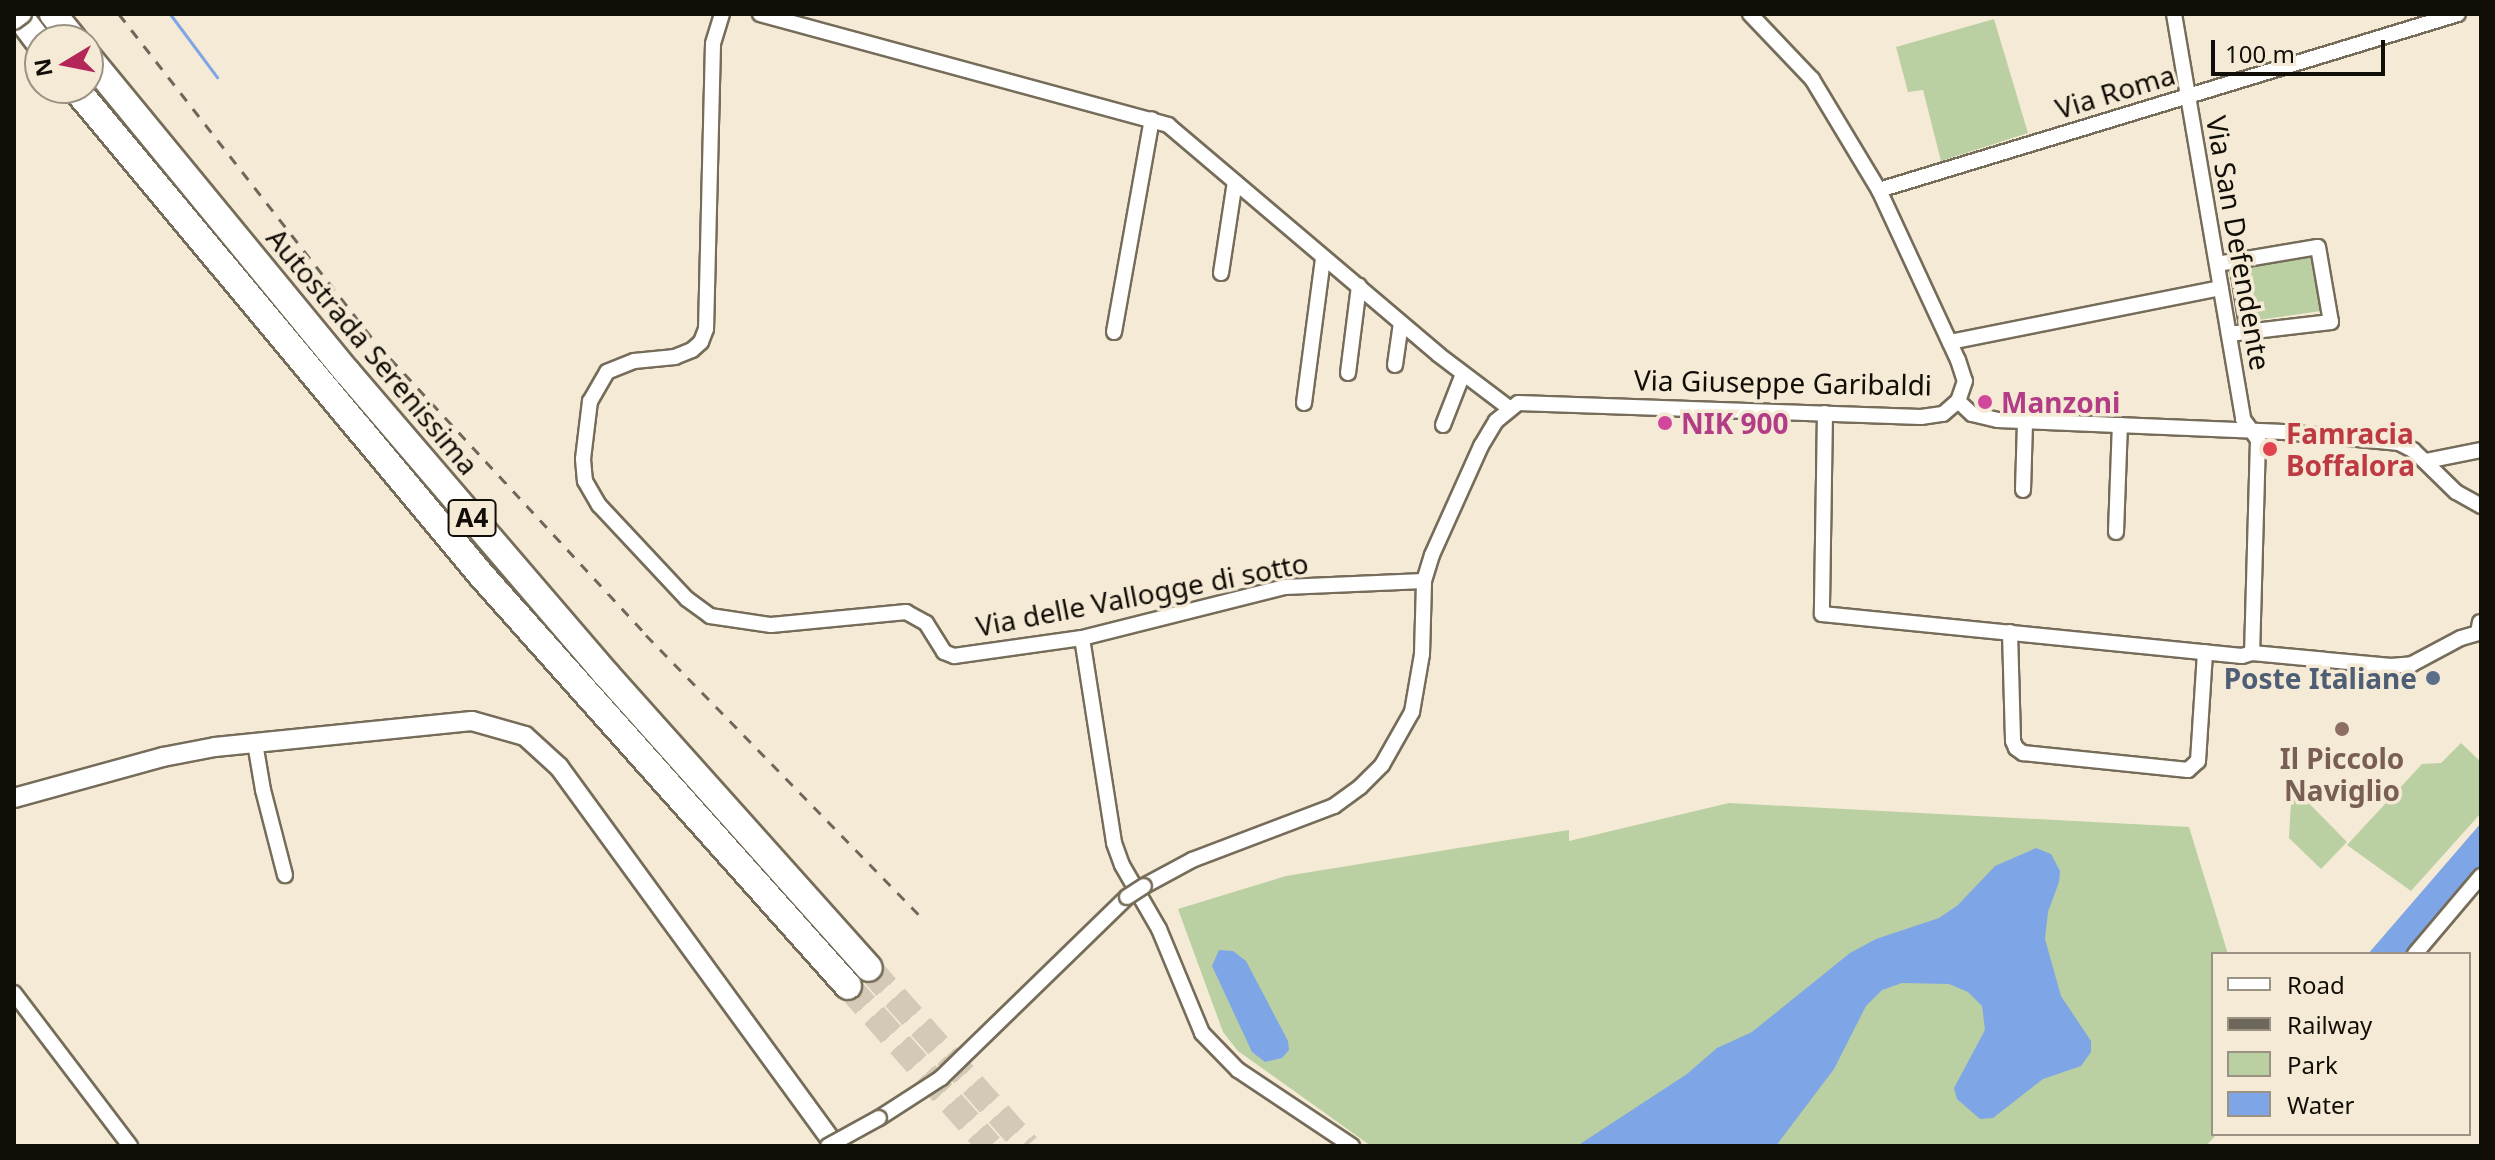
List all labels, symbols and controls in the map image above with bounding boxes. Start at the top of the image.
north arrow [24,24,104,104]
scale bar [2215,24,2389,74]
text: 100 m [2225,37,2295,70]
text: N [26,56,59,79]
street label: Via Roma [2051,57,2179,125]
street label: Via San Defendente [2200,113,2278,373]
street label: Autostrada Serenissima [260,221,486,481]
street label: Via Giuseppe Garibaldi [1634,363,1932,401]
place label: Manzoni [2001,385,2120,419]
marker: Manzoni [1976,393,1994,411]
place label: NIK 900 [1681,406,1789,440]
marker: NIK 900 [1656,414,1674,432]
place label: Famracia Boffalora [2286,416,2415,482]
marker: Famracia Boffalora [2261,440,2279,458]
road number: A4 [446,496,498,540]
street label: Via delle Vallogge di sotto [973,545,1311,643]
place label: Poste Italiane [2224,661,2417,695]
marker: Poste Italiane [2424,669,2442,687]
marker: Il Piccolo Naviglio [2333,720,2351,738]
place label: Il Piccolo Naviglio [2280,741,2404,807]
legend [2211,952,2471,1136]
text: Road [2287,968,2345,1001]
text: Railway [2287,1008,2372,1041]
text: Park [2287,1048,2338,1081]
text: Water [2287,1088,2354,1121]

